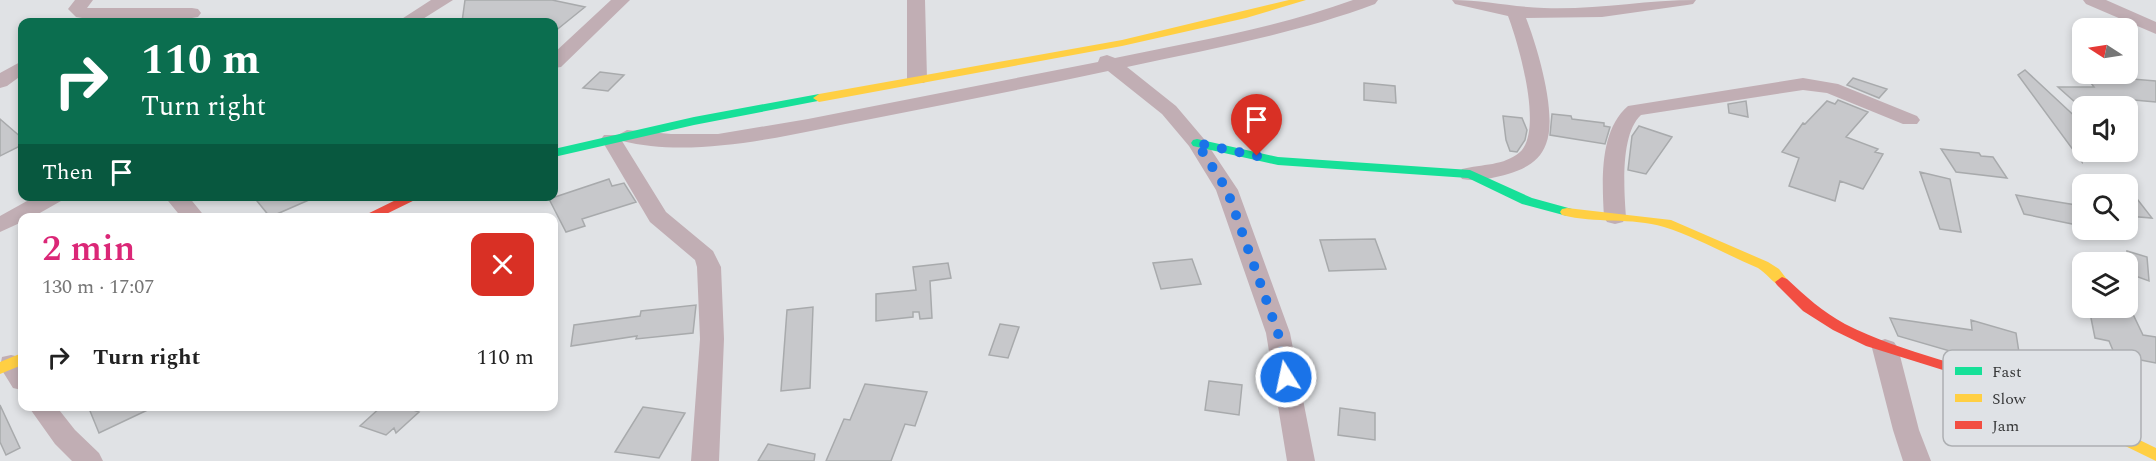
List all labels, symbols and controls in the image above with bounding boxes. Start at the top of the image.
north arrow [2072,18,2138,84]
map controls [2072,18,2138,318]
text: 110 m [141,29,260,92]
icon: right [42,42,120,120]
text: Turn right [141,86,266,128]
pin [1231,94,1282,156]
button: sound [2072,96,2138,162]
icon: arrive [1240,103,1273,136]
text: Then [42,156,93,189]
icon: arrive [105,156,138,189]
button: search [2072,174,2138,240]
text: 2 min [42,222,135,277]
button: close [471,233,534,296]
button: layers [2072,252,2138,318]
text: 130 m · 17:07 [42,272,154,302]
icon: right [42,341,75,374]
text: Turn right [93,341,200,374]
text: 110 m [477,341,534,374]
position arrow [1254,345,1318,409]
legend [1943,350,2141,446]
text: Fast [1992,360,2022,384]
text: Slow [1992,387,2027,411]
text: Jam [1992,414,2020,438]

